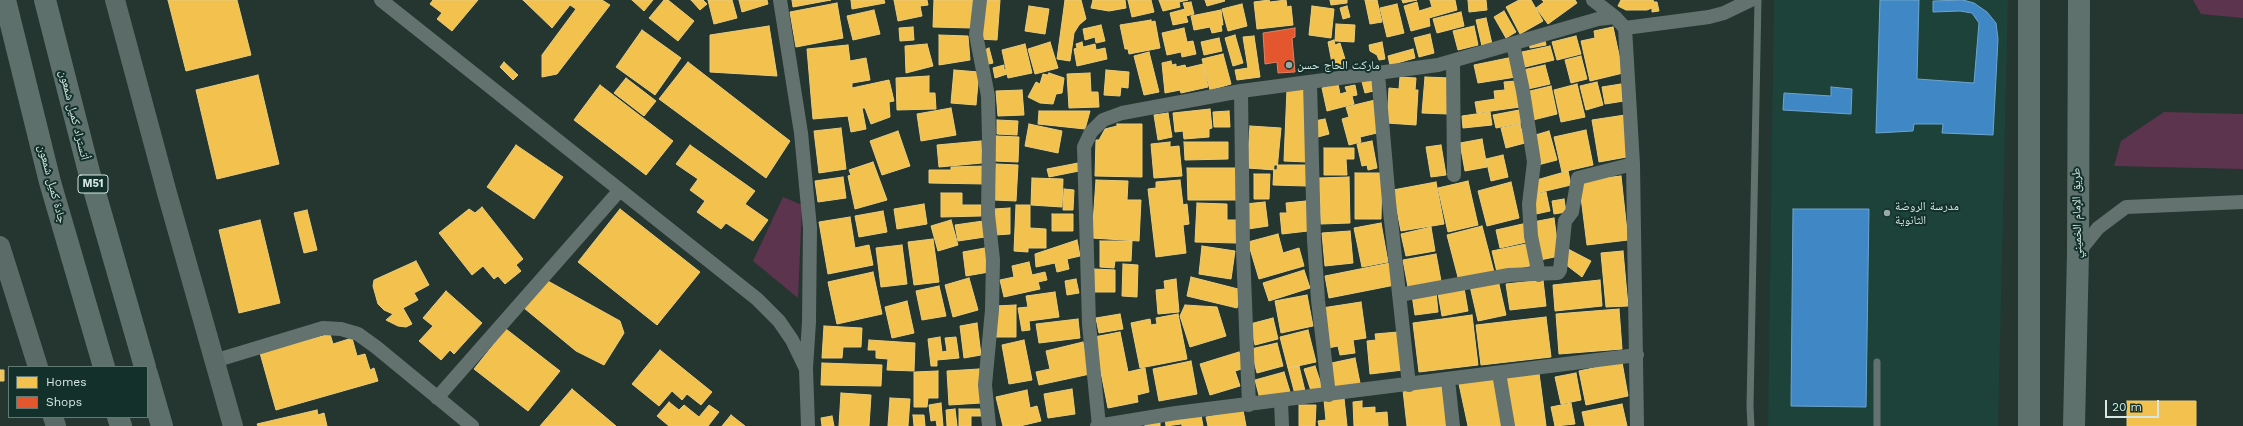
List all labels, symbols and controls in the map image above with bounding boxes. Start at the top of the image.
place label: ماركت الحاج حسن [1297,58,1380,72]
marker: ماركت الحاج حسن [1284,60,1294,70]
street label: أتستراد كميل شمعون [56,69,92,161]
street label: جادة كميل شمعون [35,143,69,225]
street label: طريق الإمام الخميني [2069,168,2085,258]
road number: M51 [78,175,108,193]
place label: مدرسة الروضة الثانوية [1895,199,1959,227]
marker: مدرسة الروضة الثانوية [1882,208,1892,218]
legend [8,366,148,418]
text: Homes [46,375,87,389]
scale bar [2107,392,2161,418]
text: Shops [46,395,82,409]
text: 20 m [2112,400,2142,414]

